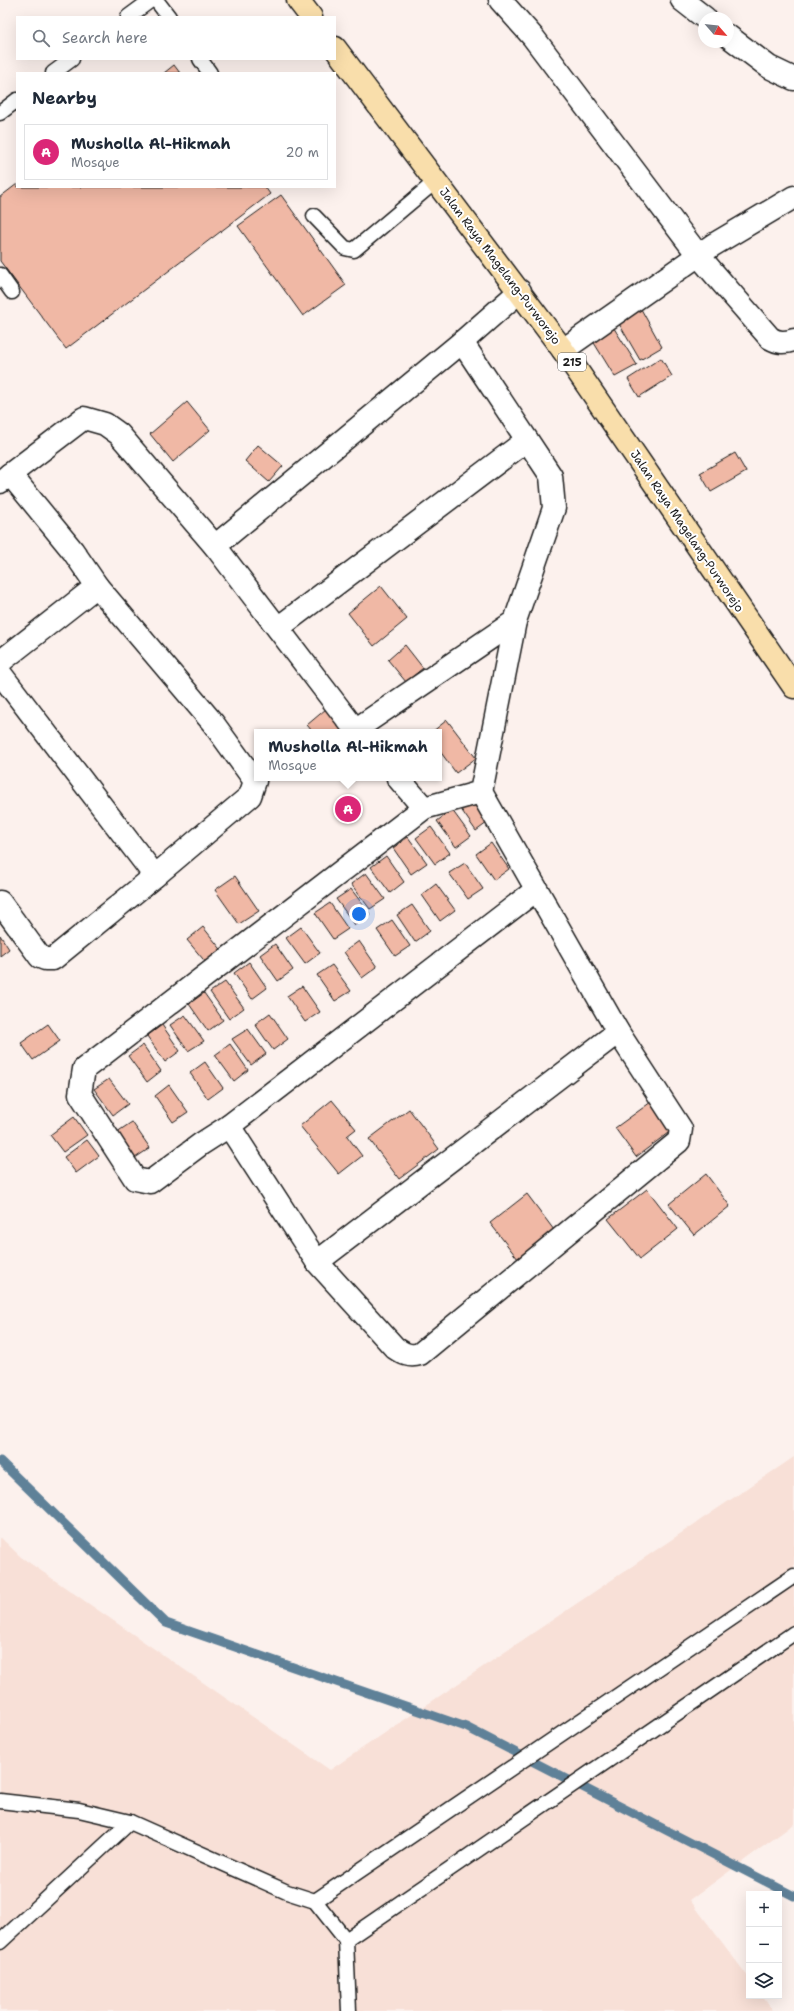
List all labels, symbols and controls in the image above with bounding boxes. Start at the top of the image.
north arrow [698,12,734,48]
search box [16,16,336,60]
icon: search [30,27,52,49]
text: Search here [62,28,148,48]
text: Nearby [32,87,97,109]
text: Musholla Al-Hikmah [71,134,231,154]
text: A [41,144,51,161]
text: 20 m [286,144,319,161]
text: Mosque [71,154,120,171]
street label: Jalan Raya Magelang-Purworejo [436,184,564,348]
road number: 215 [558,353,586,371]
street label: Jalan Raya Magelang-Purworejo [627,447,747,615]
popup [254,729,442,781]
text: Musholla Al-Hikmah [268,737,428,757]
text: Mosque [268,757,317,774]
pin: A [335,794,361,824]
your location [349,904,369,924]
map controls [746,1891,782,1999]
button: + [746,1891,782,1927]
button: − [746,1927,782,1963]
button: layers [746,1963,782,1999]

